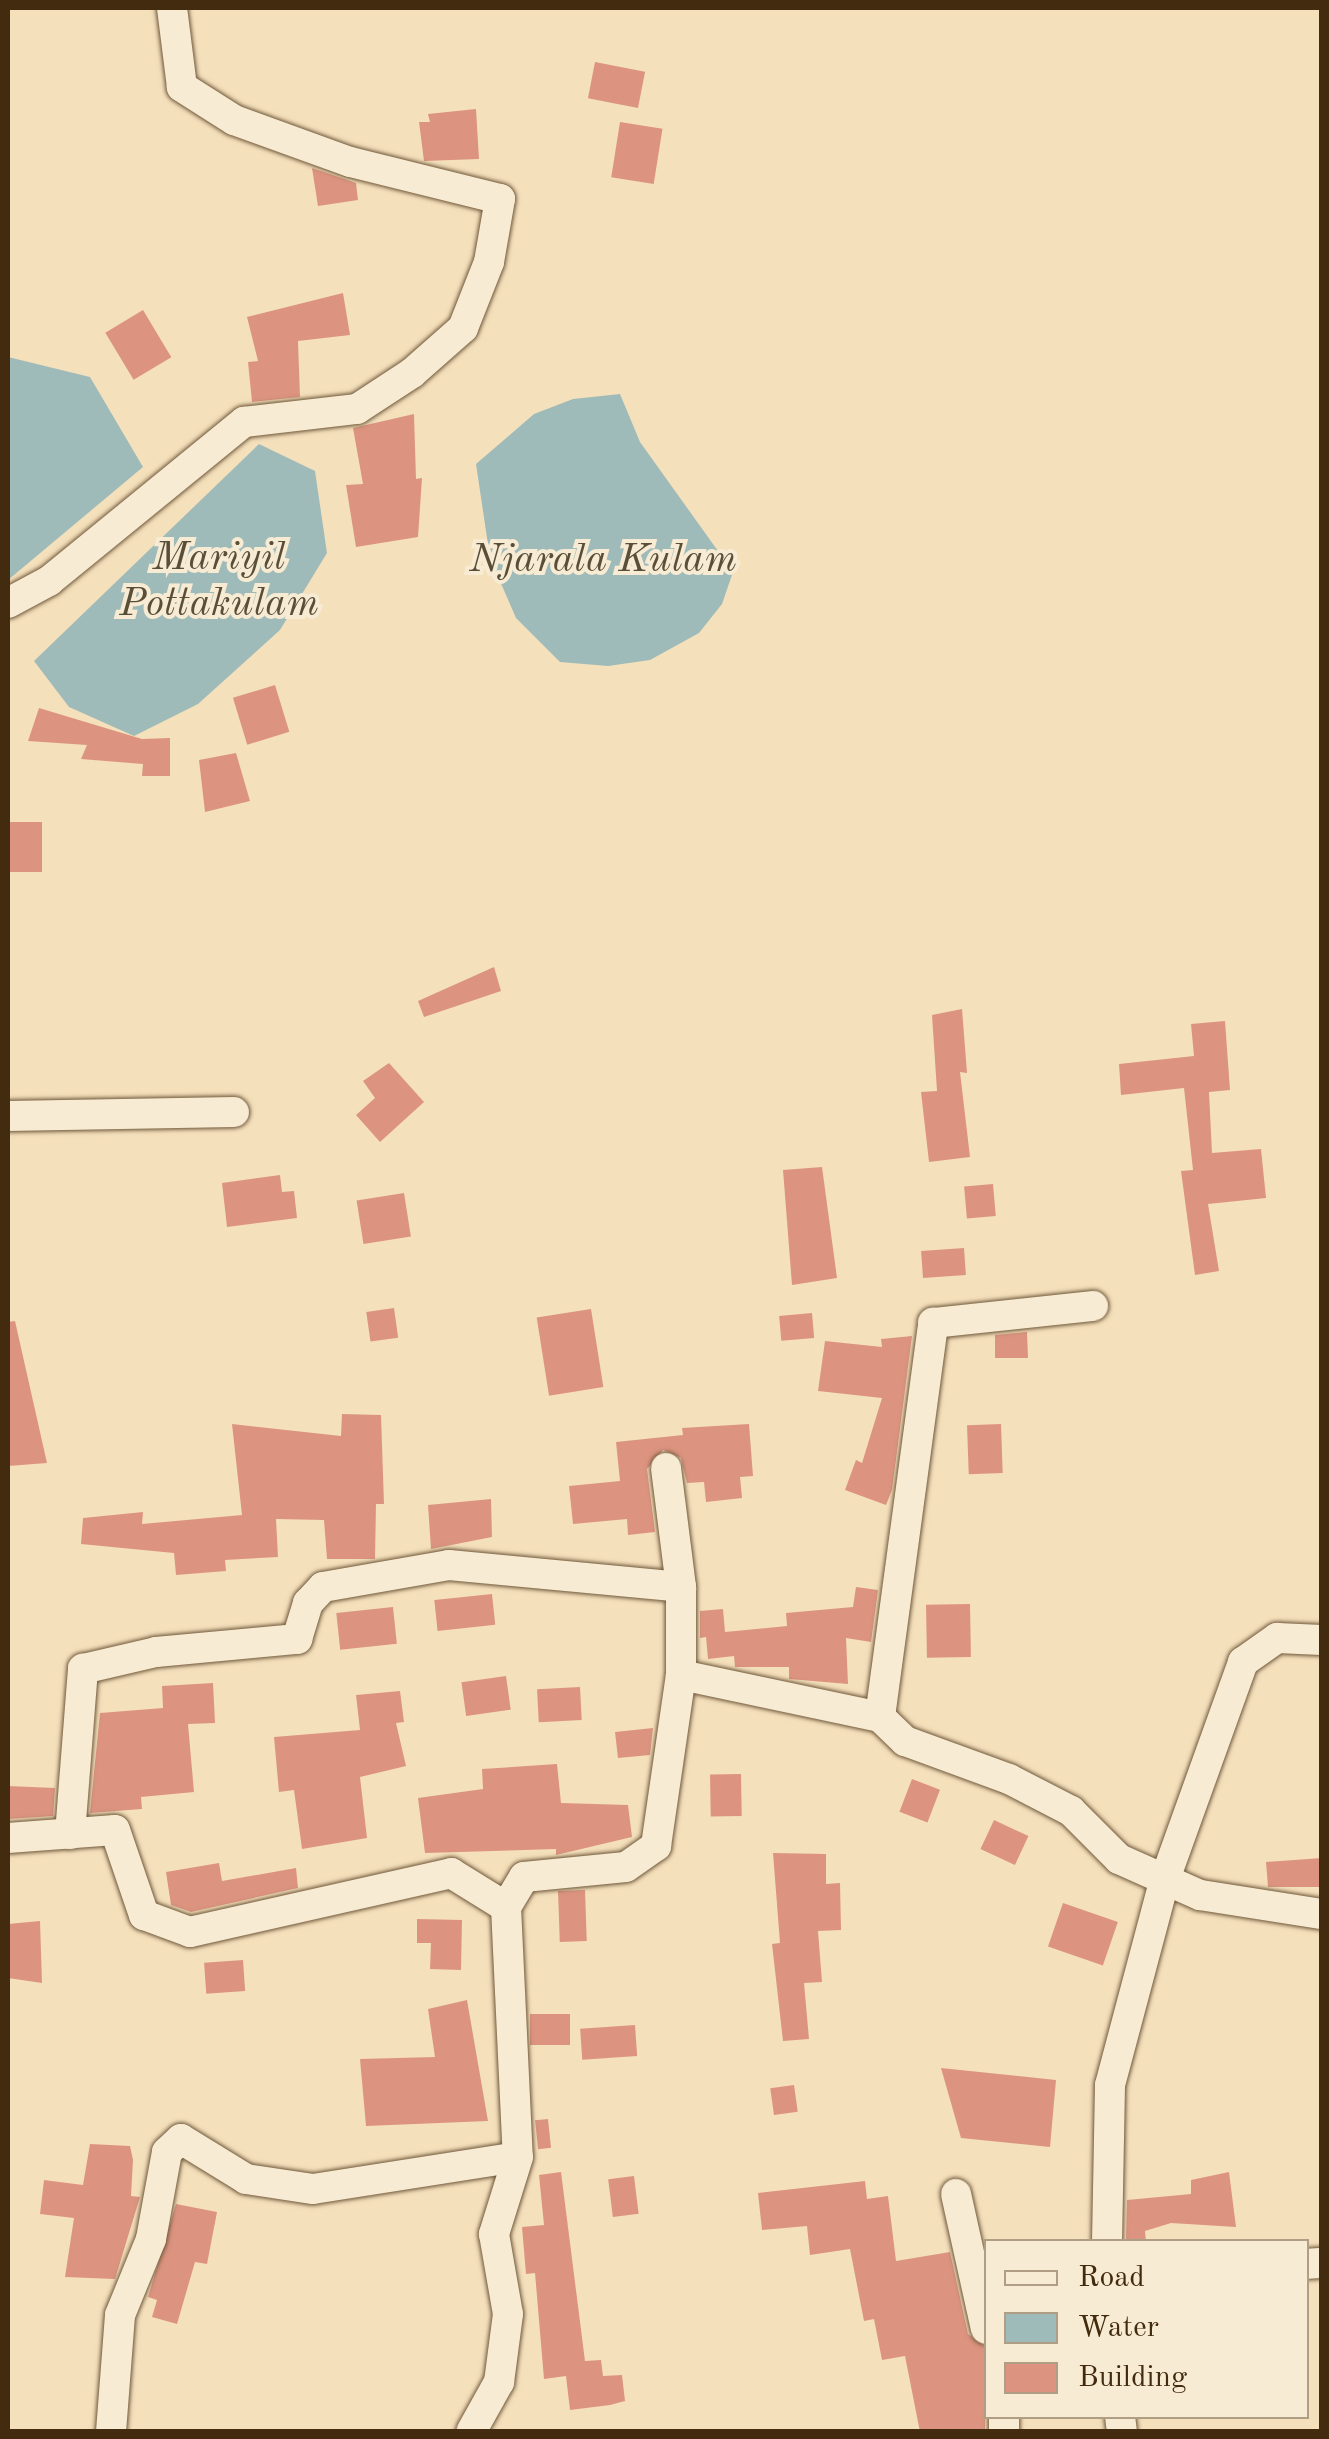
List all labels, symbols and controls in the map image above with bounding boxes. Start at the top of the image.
water label: Mariyil Pottakulam [119,535,319,629]
water label: Njarala Kulam [469,537,737,585]
legend [984,2239,1309,2419]
text: Road [1078,2263,1145,2293]
text: Water [1078,2313,1159,2343]
text: Building [1078,2363,1187,2393]

